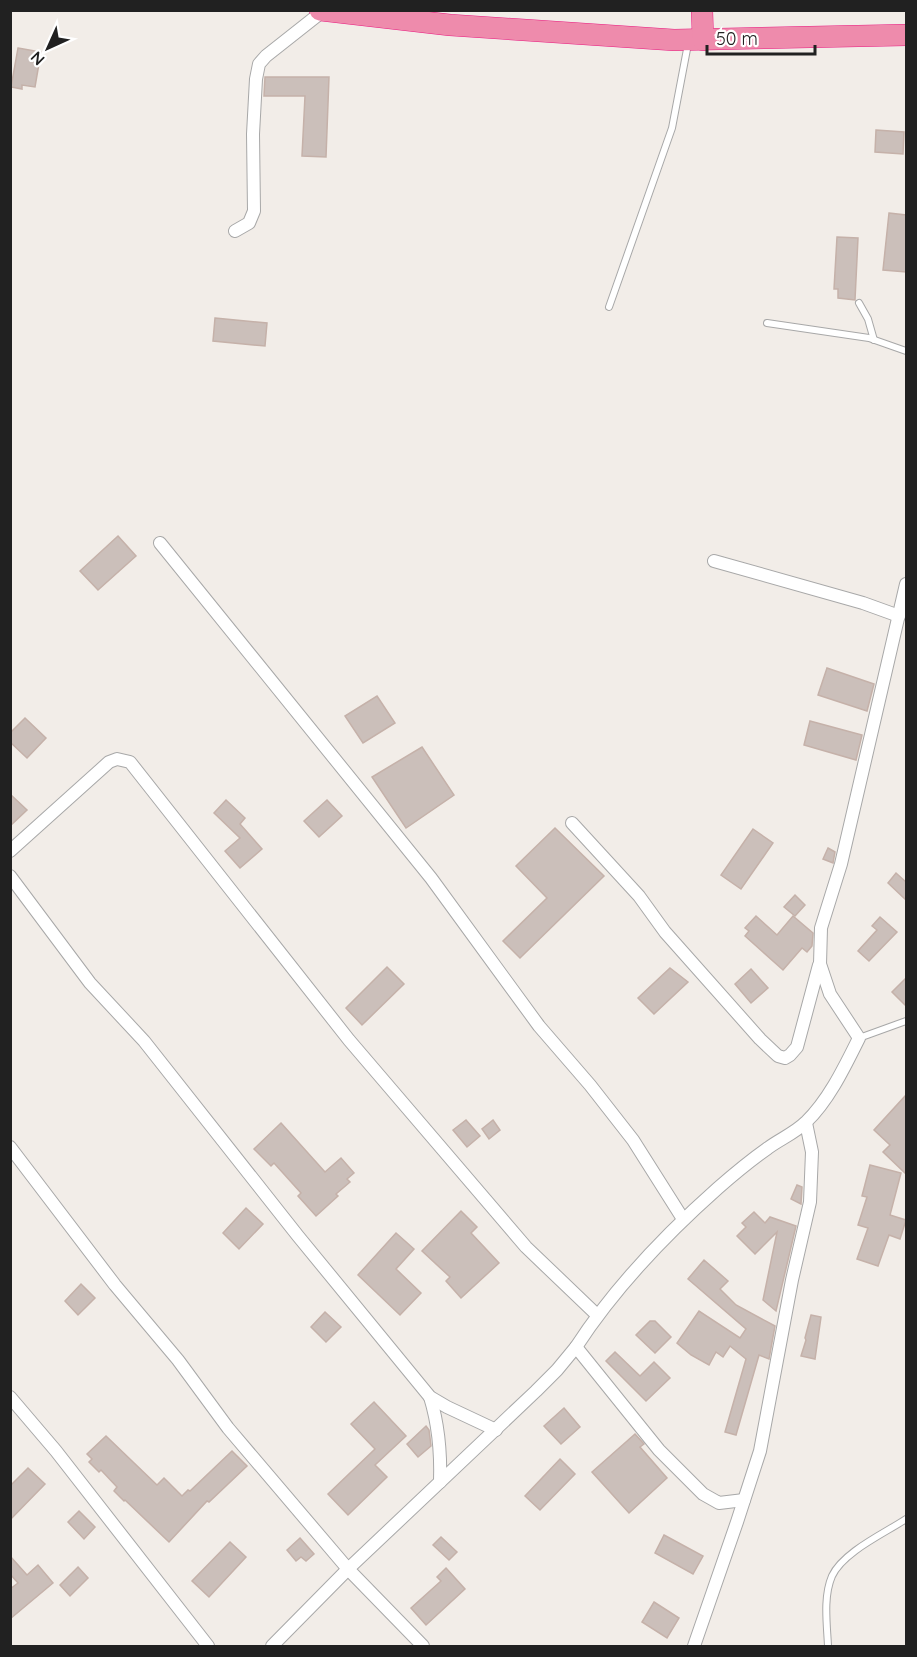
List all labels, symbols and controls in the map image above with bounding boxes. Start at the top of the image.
north arrow [18,18,78,78]
scale bar [707,18,815,56]
text: 50 m [716,27,758,50]
text: N [26,47,49,70]

